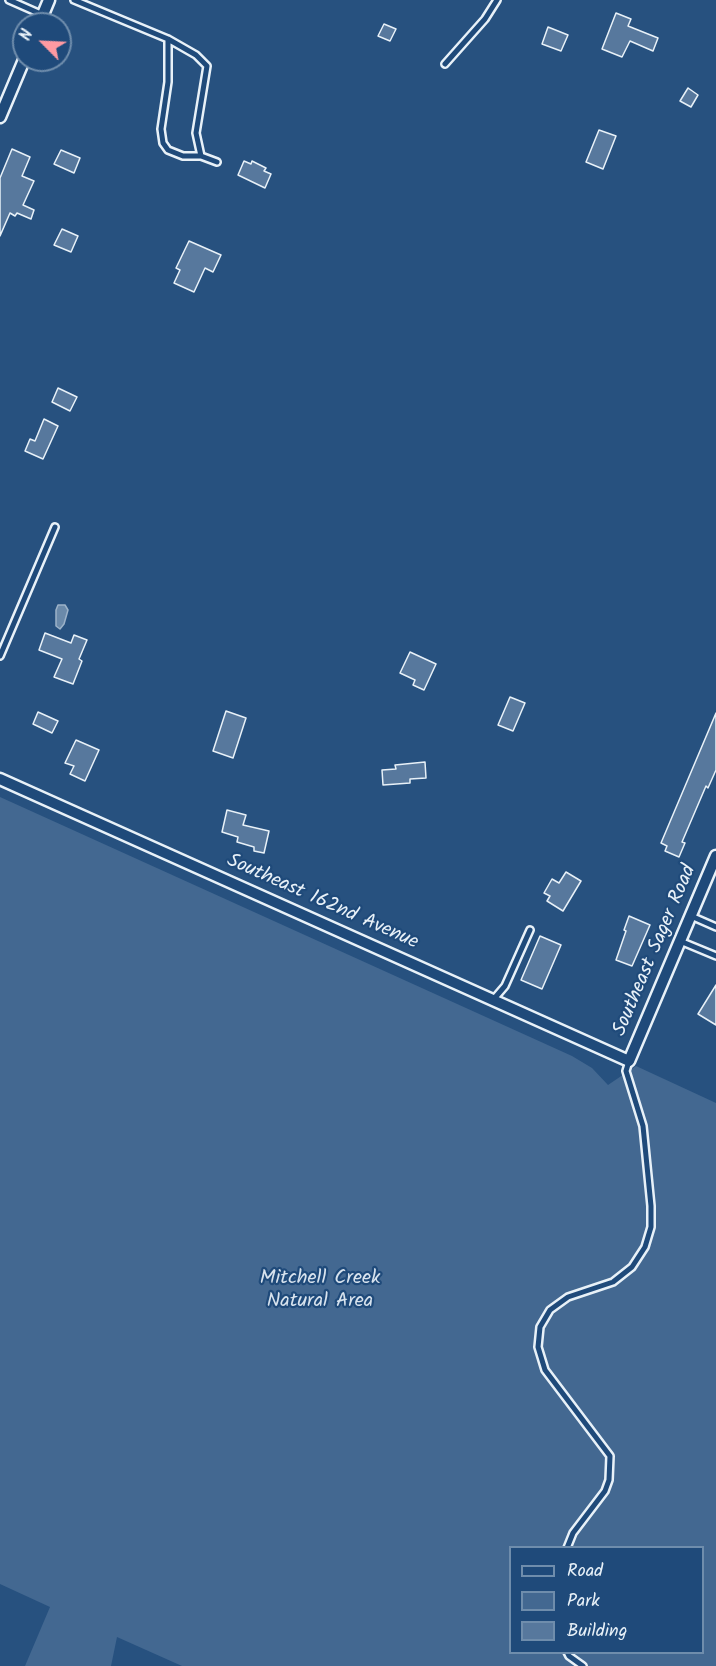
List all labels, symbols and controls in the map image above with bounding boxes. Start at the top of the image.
north arrow [12,12,72,72]
text: N [13,26,40,45]
street label: Southeast 162nd Avenue [223,850,421,956]
street label: Southeast Sager Road [609,862,703,1040]
park label: Mitchell Creek Natural Area [260,1268,380,1315]
legend [509,1546,704,1654]
text: Road [567,1557,603,1586]
text: Park [567,1587,600,1616]
text: Building [567,1617,627,1646]

